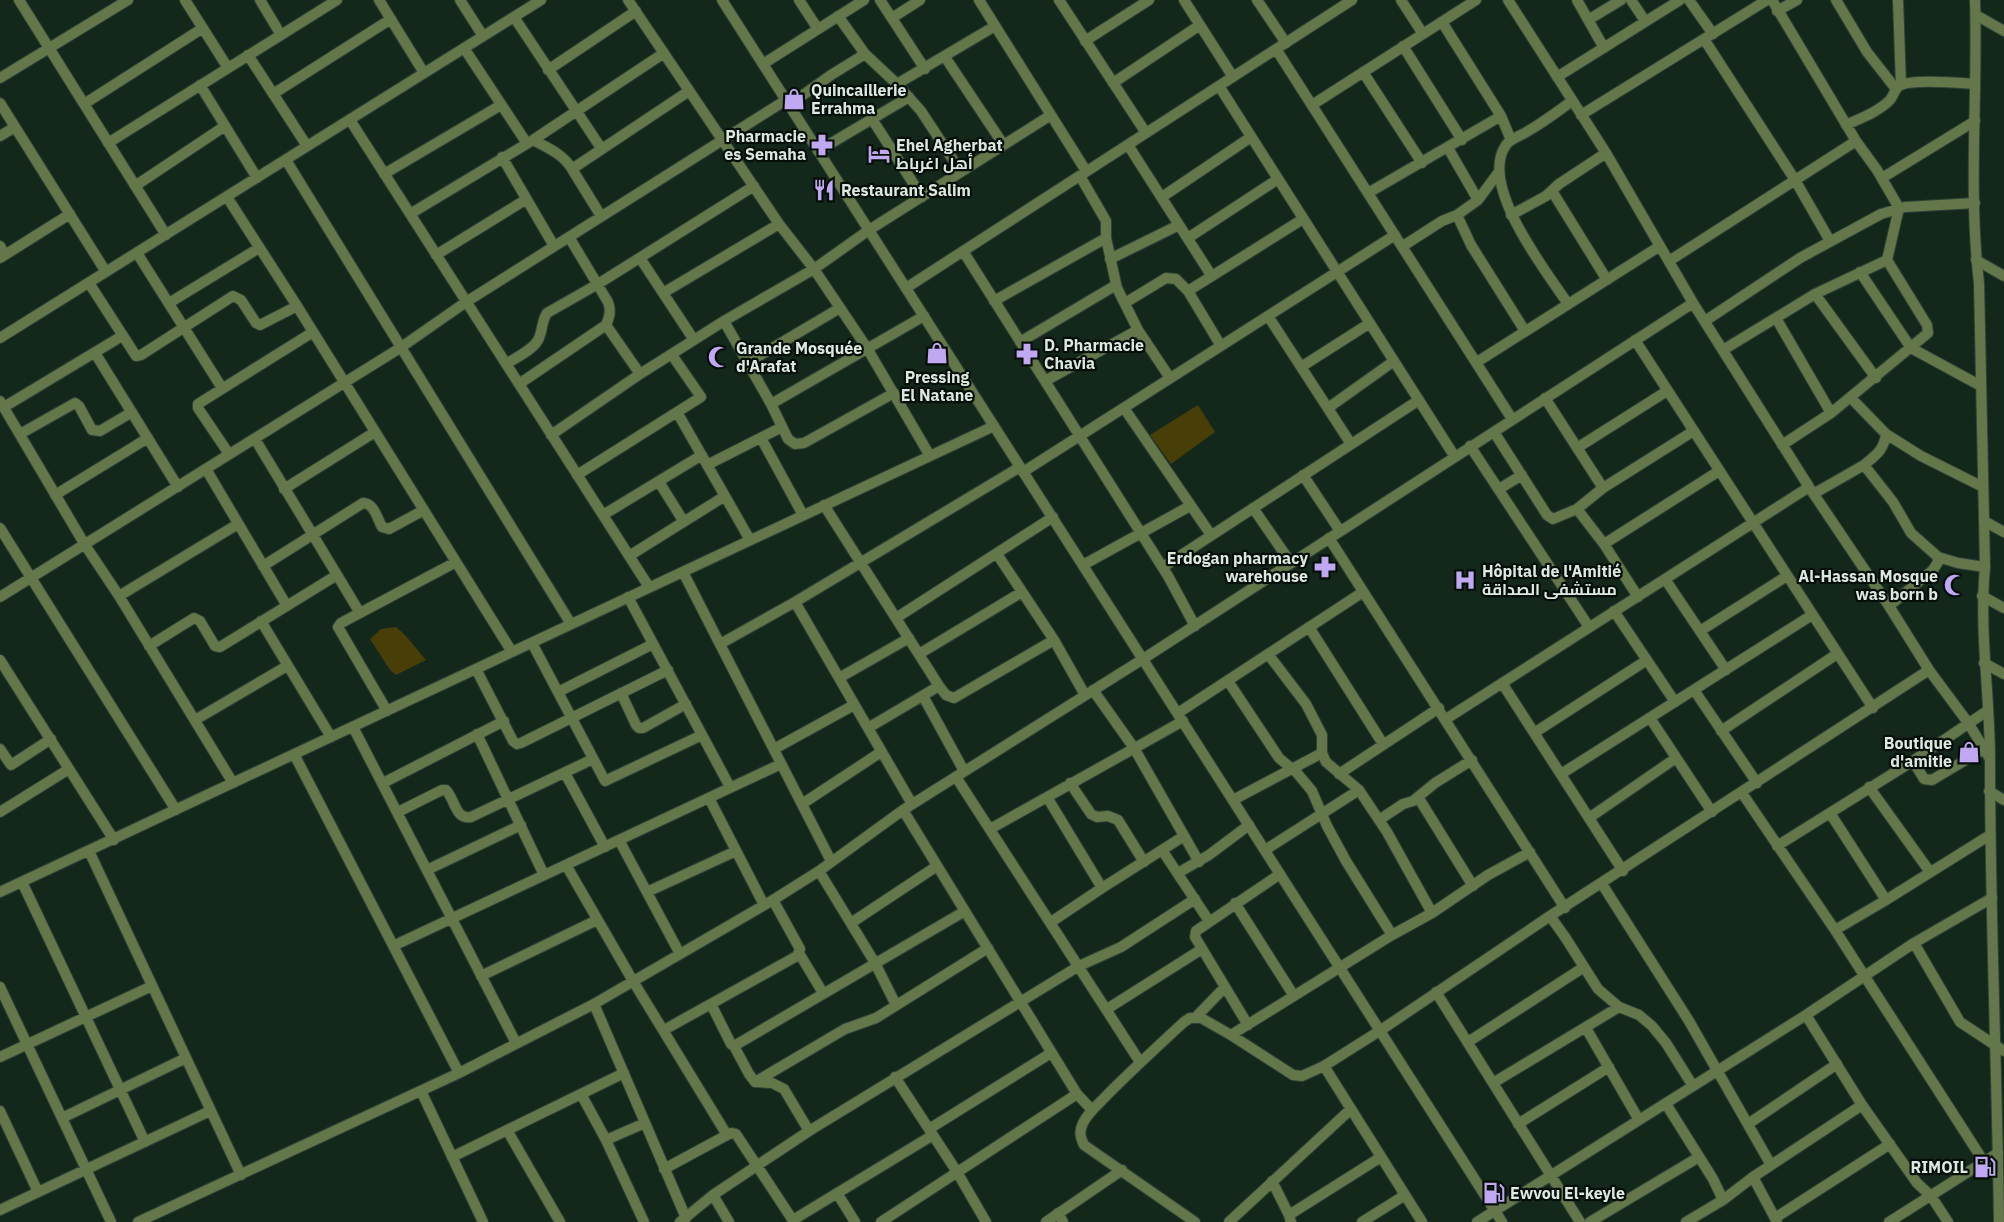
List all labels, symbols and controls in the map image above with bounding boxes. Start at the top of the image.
place label: Quincaillerie Errahma [811,80,907,118]
shop icon: Quincaillerie Errahma [781,86,807,112]
place label: Pharmacie es Semaha [724,126,806,164]
pharmacy icon: Pharmacie es Semaha [809,132,835,158]
place label: Ehel Agherbat أهل اغرباط [896,135,1003,173]
hotel icon: Ehel Agherbat أهل اغرباط [866,141,892,167]
restaurant icon: Restaurant Salim [811,177,837,203]
place label: Restaurant Salim [841,180,971,200]
place label: D. Pharmacie Chavia [1044,335,1144,373]
place label: Grande Mosquée d'Arafat [736,338,862,376]
shop icon: Pressing El Natane [924,340,950,366]
pharmacy icon: D. Pharmacie Chavia [1014,341,1040,367]
mosque icon: Grande Mosquée d'Arafat [706,344,732,370]
place label: Pressing El Natane [901,367,973,405]
place label: Erdogan pharmacy warehouse [1167,548,1308,586]
pharmacy icon: Erdogan pharmacy warehouse [1312,554,1338,580]
place label: Hôpital de l'Amitié مستشفى الصداقة [1482,561,1621,599]
place label: Al-Hassan Mosque was born b [1798,566,1938,604]
hospital icon: Hôpital de l'Amitié مستشفى الصداقة [1452,567,1478,593]
mosque icon: Al-Hassan Mosque was born b [1942,572,1968,598]
place label: Boutique d'amitie [1884,733,1952,771]
shop icon: Boutique d'amitie [1956,739,1982,765]
fuel station icon: RIMOIL [1972,1154,1998,1180]
place label: RIMOIL [1910,1157,1968,1177]
fuel station icon: Ewvou El-keyle [1481,1180,1507,1206]
place label: Ewvou El-keyle [1510,1183,1625,1203]

